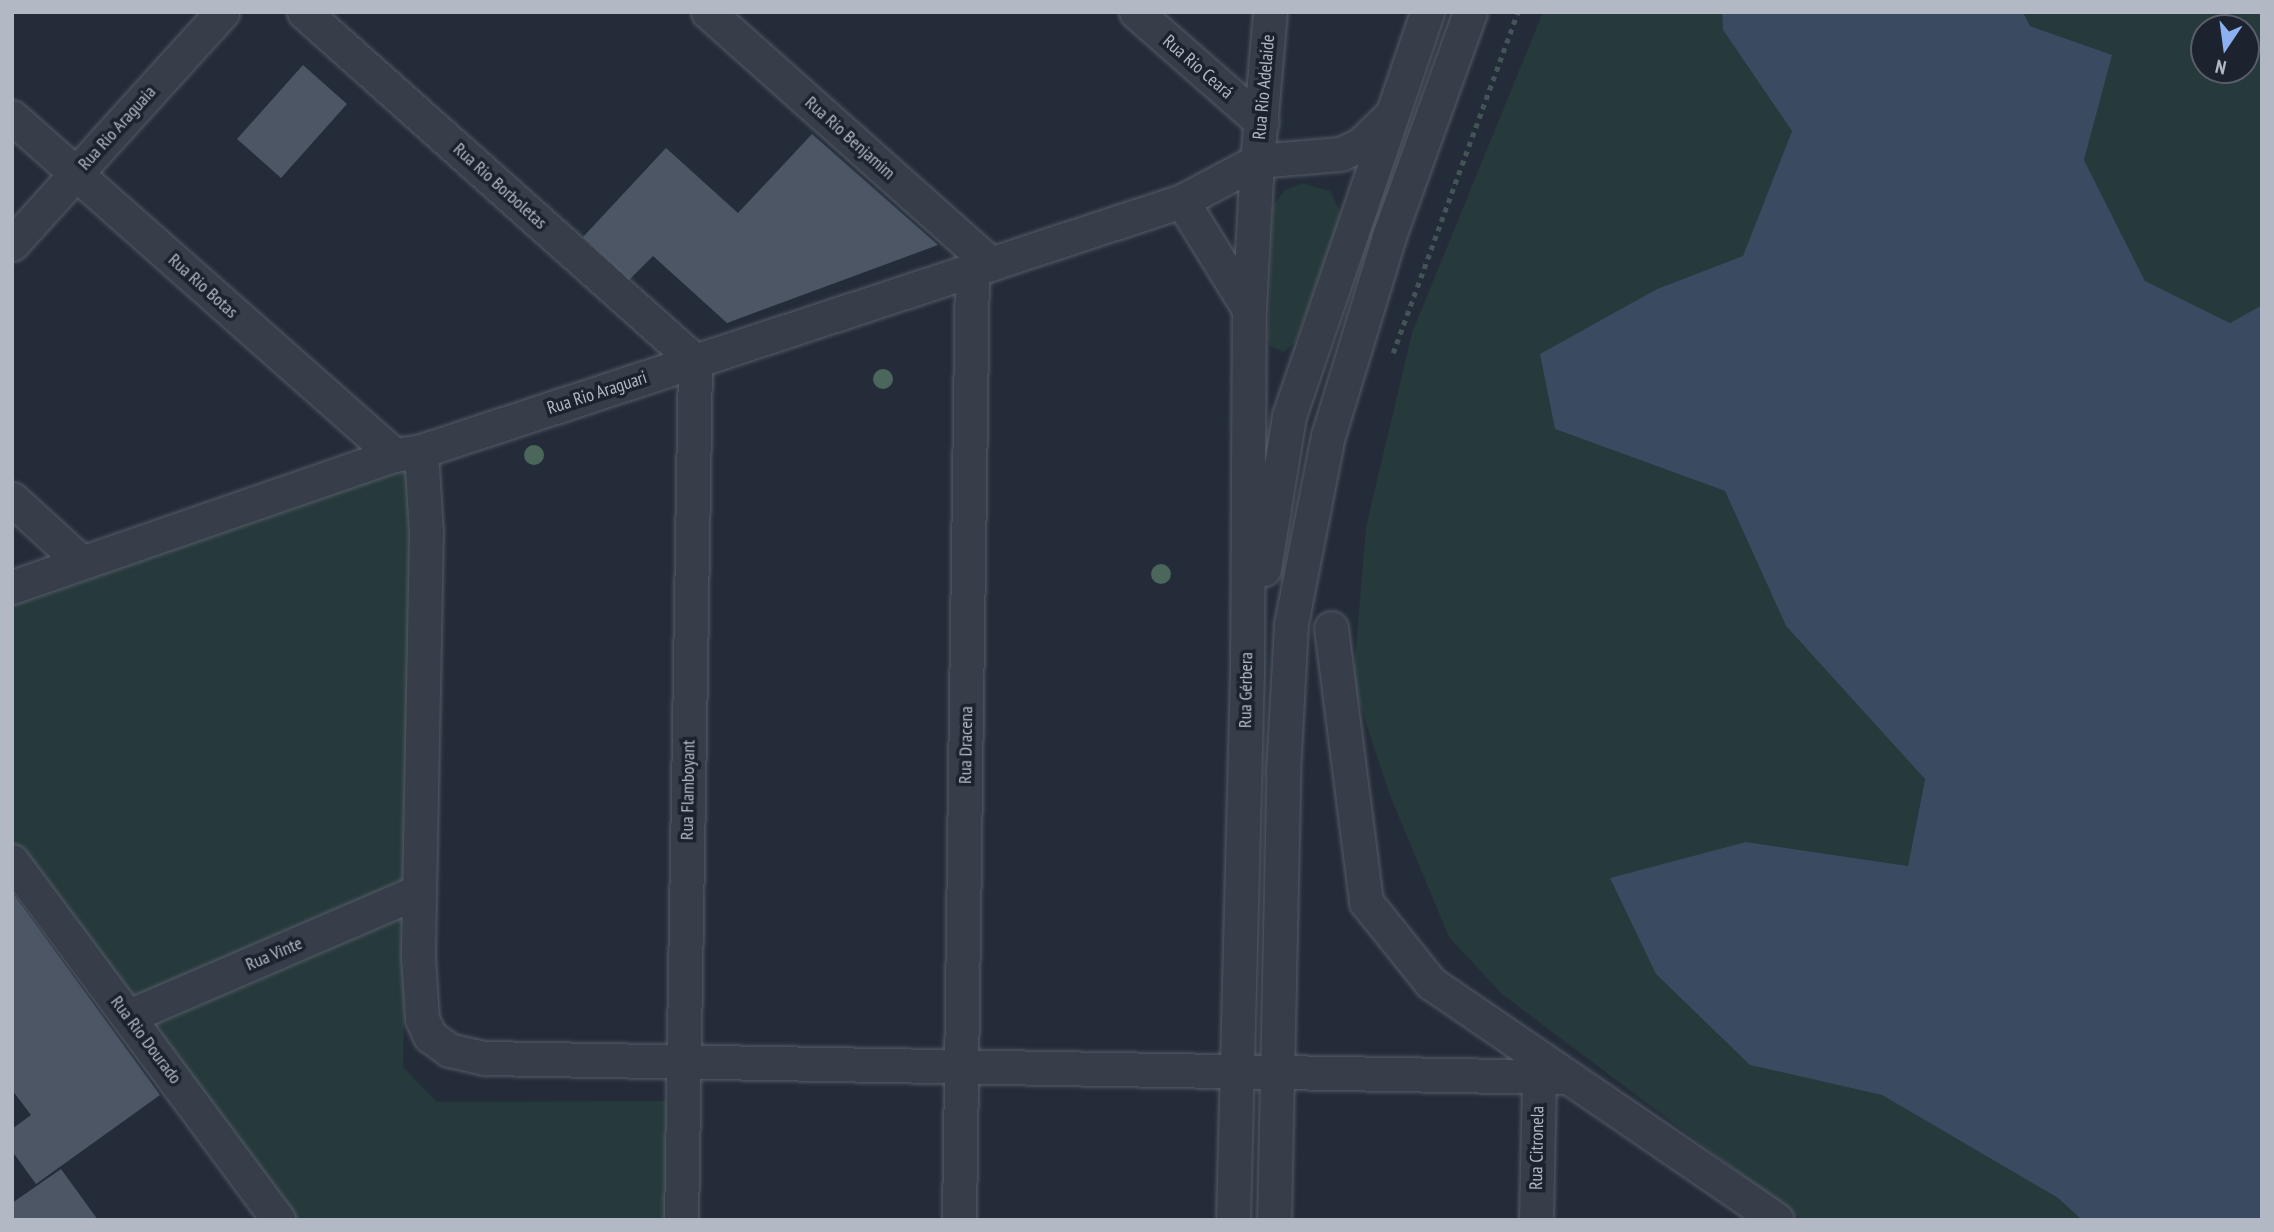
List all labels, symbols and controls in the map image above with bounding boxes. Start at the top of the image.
north arrow [2190,14,2260,84]
street label: Rua Rio Ceará [1158,31,1238,103]
street label: Rua Rio Adelaide [1249,33,1279,141]
text: N [2213,55,2228,80]
street label: Rua Rio Araguaia [73,81,161,175]
street label: Rua Rio Benjamim [800,92,900,184]
street label: Rua Rio Borboletas [449,138,551,234]
street label: Rua Rio Botas [164,249,242,323]
street label: Rua Rio Araguari [544,367,650,419]
street label: Rua Gérbera [1235,652,1257,728]
street label: Rua Dracena [955,706,977,784]
street label: Rua Flamboyant [676,740,700,840]
street label: Rua Vinte [242,932,306,976]
street label: Rua Rio Dourado [106,992,186,1088]
street label: Rua Citronela [1525,1106,1549,1190]

